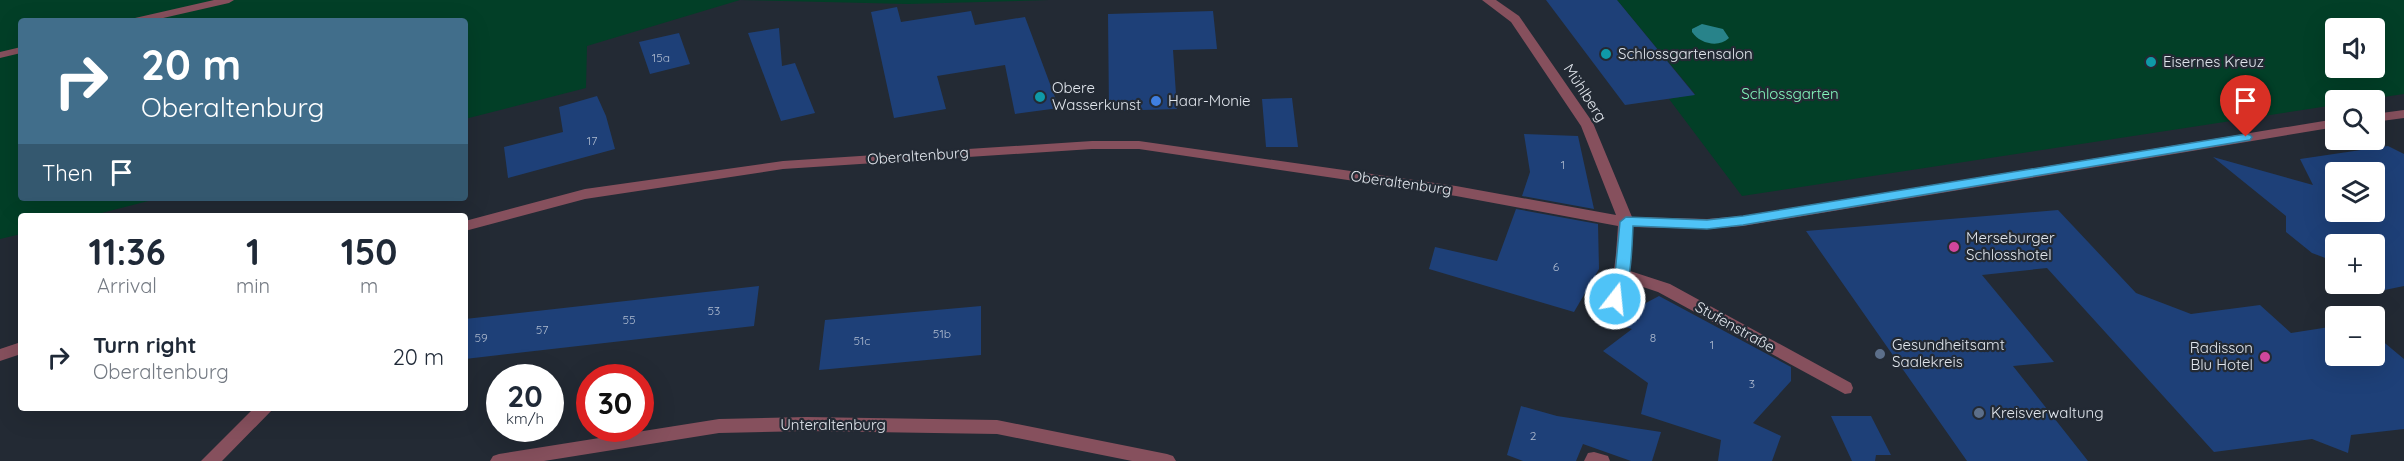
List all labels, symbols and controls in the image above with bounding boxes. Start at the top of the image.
map controls [2325,18,2385,366]
button: sound [2325,18,2385,78]
text: 20 m [141,38,241,91]
icon: right [42,42,120,120]
place label: Schlossgartensalon [1618,44,1753,63]
marker: Schlossgartensalon [1599,47,1613,61]
house number: 15a [652,50,670,65]
place label: Eisernes Kreuz [2163,52,2264,71]
marker: Eisernes Kreuz [2144,55,2158,69]
street label: Mühlberg [1560,60,1611,125]
pin [2220,75,2271,137]
place label: Obere Wasserkunst [1052,78,1141,114]
park label: Schlossgarten [1741,84,1839,103]
icon: arrive [2229,84,2262,117]
text: Oberaltenburg [141,90,324,124]
marker: Obere Wasserkunst [1033,90,1047,104]
button: search [2325,90,2385,150]
place label: Haar-Monie [1168,91,1251,110]
marker: Haar-Monie [1149,94,1163,108]
house number: 17 [587,133,597,148]
street label: Oberaltenburg [867,142,969,169]
icon: arrive [105,156,138,189]
house number: 1 [1561,157,1565,172]
text: Then [42,159,93,187]
button: layers [2325,162,2385,222]
street label: Oberaltenburg [1349,166,1453,199]
place label: Merseburger Schlosshotel [1966,228,2055,264]
text: 11:36 [88,229,166,274]
text: 1 [246,229,260,274]
text: 150 [341,229,397,274]
button: + [2325,234,2385,294]
marker: Merseburger Schlosshotel [1947,240,1961,254]
house number: 6 [1553,259,1560,274]
position arrow [1583,267,1647,331]
text: Arrival [97,273,157,298]
text: min [236,273,270,298]
text: m [360,273,378,298]
street label: Stufenstraße [1692,297,1779,356]
house number: 53 [708,303,720,318]
button: − [2325,306,2385,366]
house number: 55 [622,312,636,327]
house number: 57 [536,322,548,337]
house number: 51b [933,326,951,341]
house number: 59 [474,330,488,345]
house number: 8 [1650,330,1656,345]
text: Turn right [93,331,197,359]
house number: 51c [853,333,871,348]
place label: Gesundheitsamt Saalekreis [1892,335,2005,371]
house number: 1 [1710,337,1714,352]
place label: Radisson Blu Hotel [2190,338,2253,374]
icon: right [42,341,75,374]
text: 20 m [393,343,444,371]
marker: Gesundheitsamt Saalekreis [1873,347,1887,361]
marker: Radisson Blu Hotel [2258,350,2272,364]
text: Oberaltenburg [93,359,229,384]
speed limit sign: 30 [576,364,654,442]
house number: 3 [1749,376,1755,391]
text: 20 [507,377,543,415]
place label: Kreisverwaltung [1991,403,2104,422]
marker: Kreisverwaltung [1972,406,1986,420]
text: km/h [506,409,544,428]
street label: Unteraltenburg [780,415,886,434]
house number: 2 [1530,428,1537,443]

